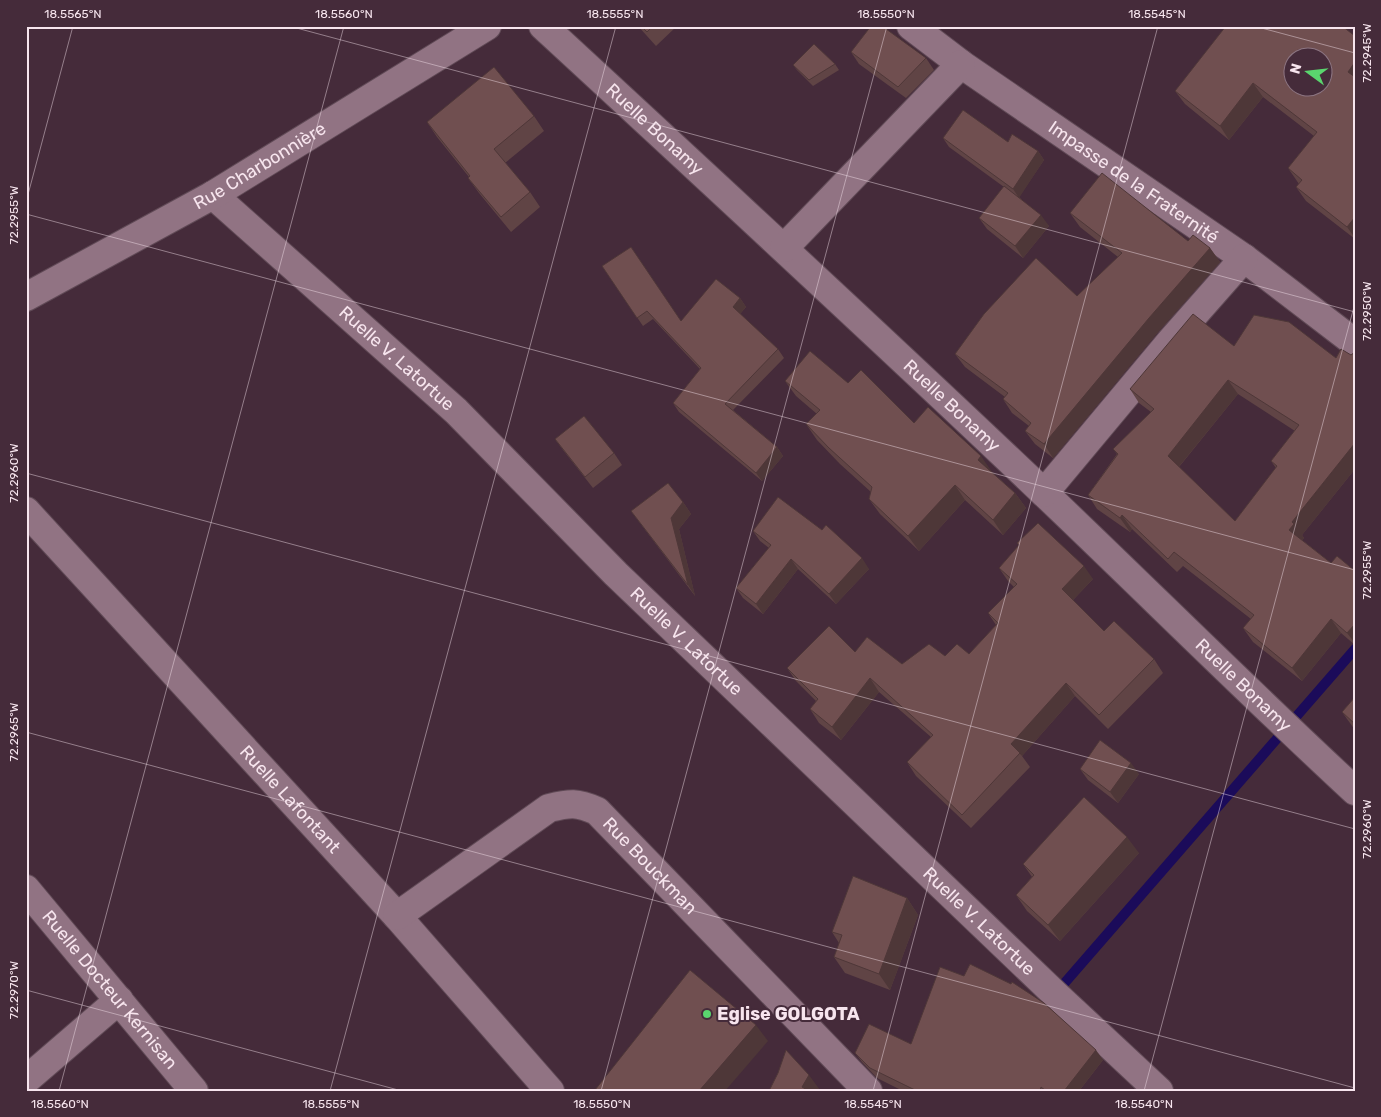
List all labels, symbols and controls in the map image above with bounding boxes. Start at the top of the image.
text: 18.5565°N [44,7,102,21]
text: 18.5560°N [315,7,373,21]
text: 18.5555°N [586,7,644,21]
text: 18.5550°N [857,7,915,21]
text: 18.5545°N [1128,7,1186,21]
text: 72.2945°W [1360,23,1374,83]
north arrow [1284,48,1334,98]
text: N [1286,62,1305,76]
street label: Ruelle Bonamy [601,79,708,180]
street label: Impasse de la Fraternité [1044,116,1223,248]
street label: Rue Charbonnière [190,117,330,214]
text: 72.2955°W [7,185,21,244]
text: 72.2950°W [1360,281,1374,341]
street label: Ruelle V. Latortue [335,301,459,416]
street label: Ruelle Bonamy [899,355,1005,457]
text: 72.2960°W [7,443,21,503]
text: 72.2955°W [1360,540,1374,599]
street label: Ruelle V. Latortue [626,583,747,700]
street label: Ruelle Bonamy [1191,634,1296,737]
text: 72.2965°W [7,702,21,761]
street label: Ruelle Lafontant [235,741,345,858]
text: 72.2960°W [1360,799,1374,859]
street label: Rue Bouckman [598,813,702,919]
street label: Ruelle V. Latortue [918,863,1040,980]
street label: Ruelle Docteur Kernisan [37,906,182,1074]
text: 72.2970°W [7,960,21,1019]
place label: Eglise GOLGOTA [717,1003,860,1025]
marker: Eglise GOLGOTA [701,1008,713,1020]
text: 18.5560°N [31,1097,89,1111]
text: 18.5555°N [302,1097,360,1111]
text: 18.5550°N [573,1097,631,1111]
text: 18.5545°N [844,1097,902,1111]
text: 18.5540°N [1115,1097,1173,1111]

